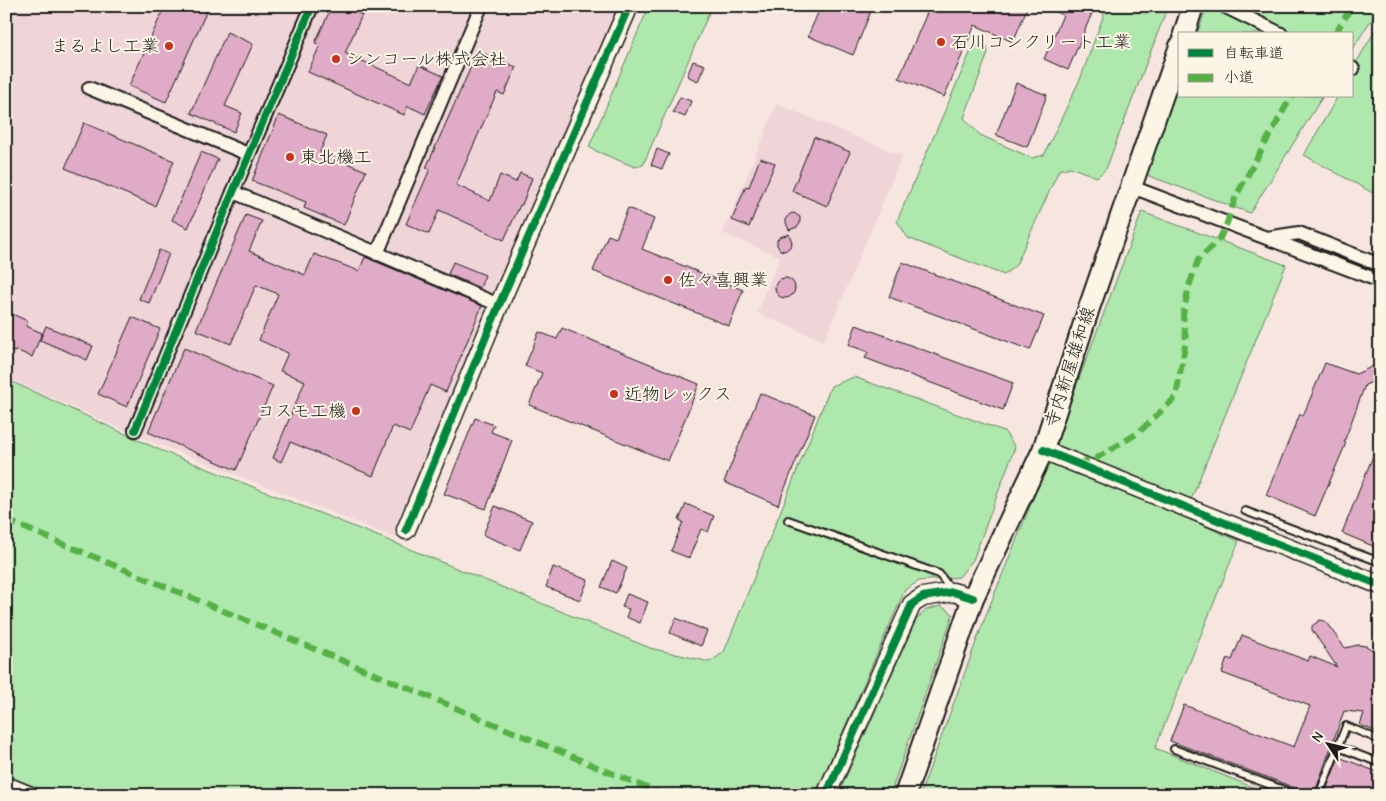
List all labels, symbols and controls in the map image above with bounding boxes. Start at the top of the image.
place label: 石川コンクリート工業 [951,32,1131,53]
legend [1178,32,1354,98]
place label: まるよし工業 [51,36,159,57]
marker: 石川コンクリート工業 [935,36,947,48]
marker: まるよし工業 [163,40,175,52]
text: 自転車道 [1224,44,1284,62]
place label: シンコール株式会社 [346,49,507,70]
marker: シンコール株式会社 [330,53,342,65]
text: 小道 [1224,68,1254,86]
place label: 東北機工 [300,147,372,168]
marker: 東北機工 [284,151,296,163]
place label: 佐々喜興業 [678,270,768,291]
marker: 佐々喜興業 [662,274,674,286]
street label: 寺内新屋雄和線 [1041,304,1099,430]
place label: 近物レックス [624,384,732,405]
marker: 近物レックス [608,388,620,400]
place label: コスモ工機 [257,401,346,422]
marker: コスモ工機 [350,405,362,417]
north arrow [1304,718,1354,768]
text: N [1308,728,1327,745]

